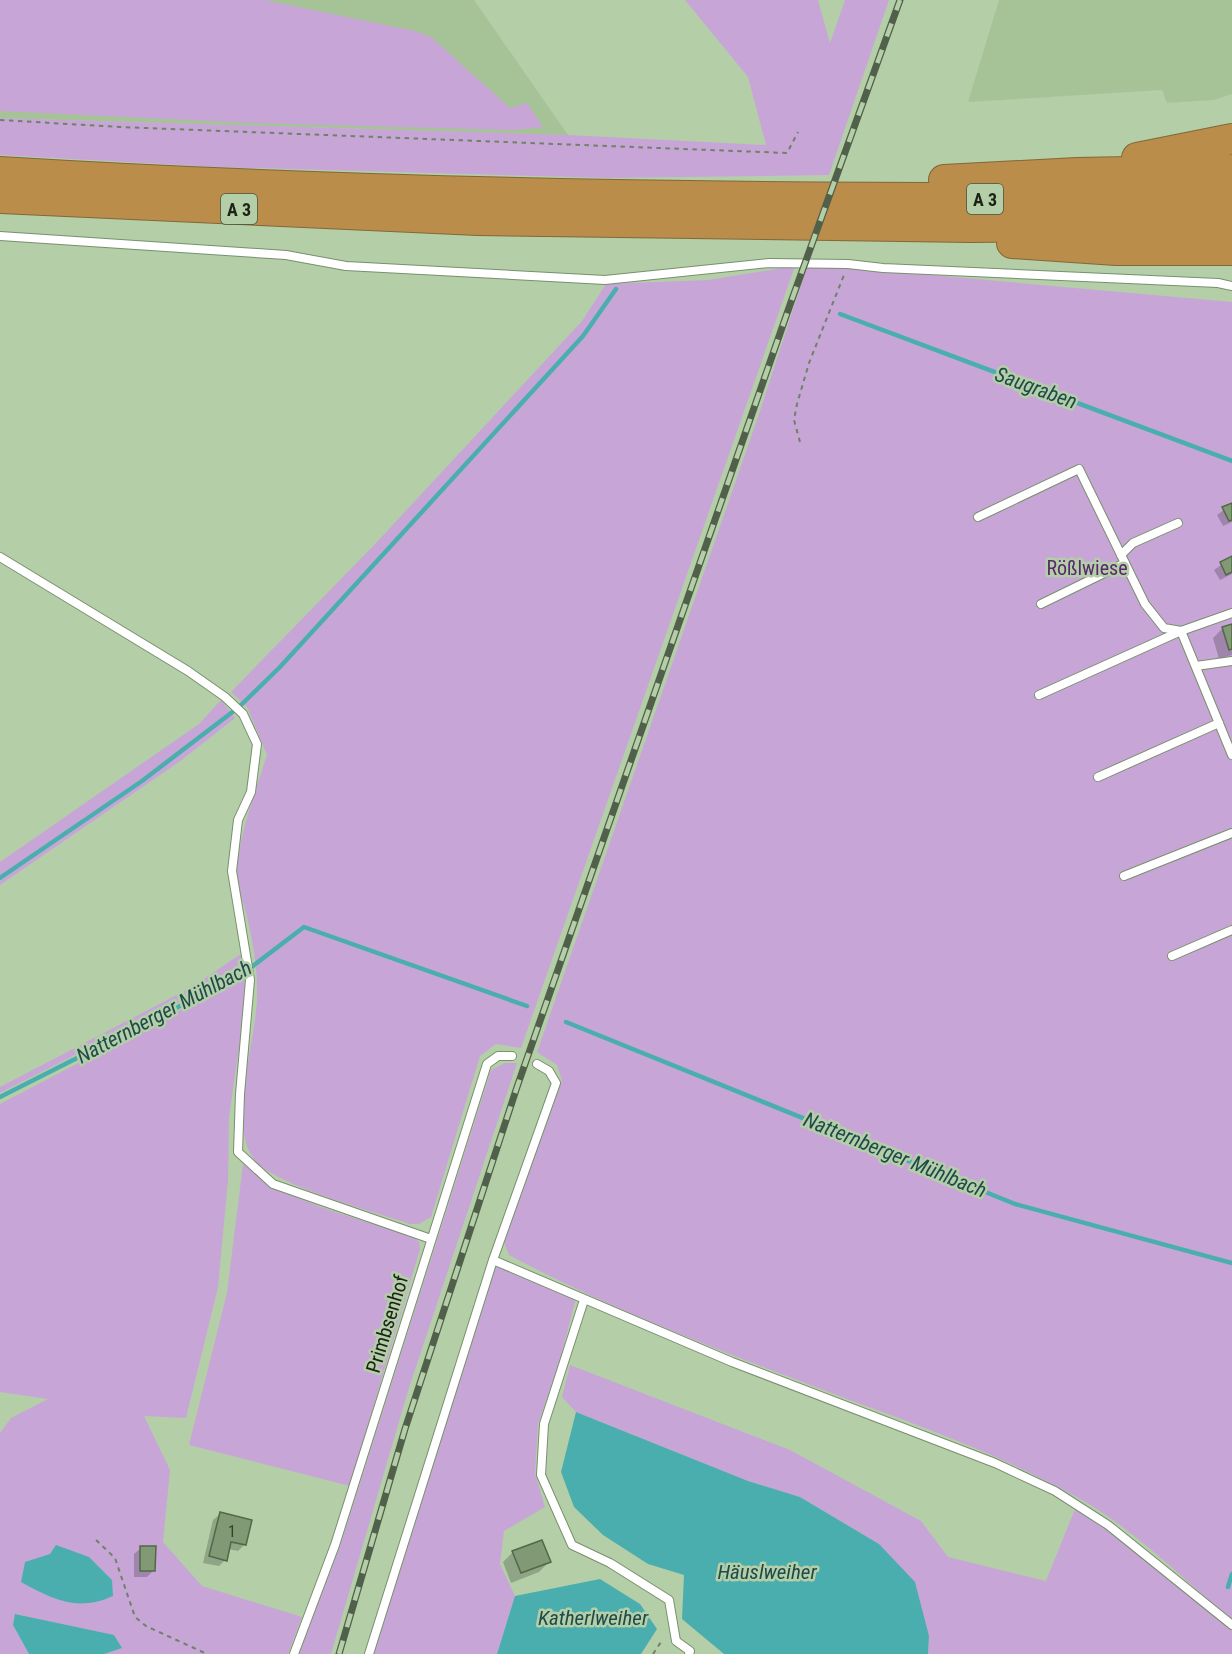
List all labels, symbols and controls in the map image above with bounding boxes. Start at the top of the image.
road number: A 3 [967,184,1003,214]
road number: A 3 [221,194,257,224]
water label: Saugraben [992,362,1080,414]
park label: Rößlwiese [1046,556,1128,580]
water label: Natternberger Mühlbach [72,956,256,1068]
water label: Natternberger Mühlbach [800,1107,990,1203]
street label: Primbsenhof [361,1272,413,1376]
house number: 1 [228,1522,236,1541]
water label: Häuslweiher [717,1560,817,1584]
water label: Katherlweiher [538,1606,649,1630]

